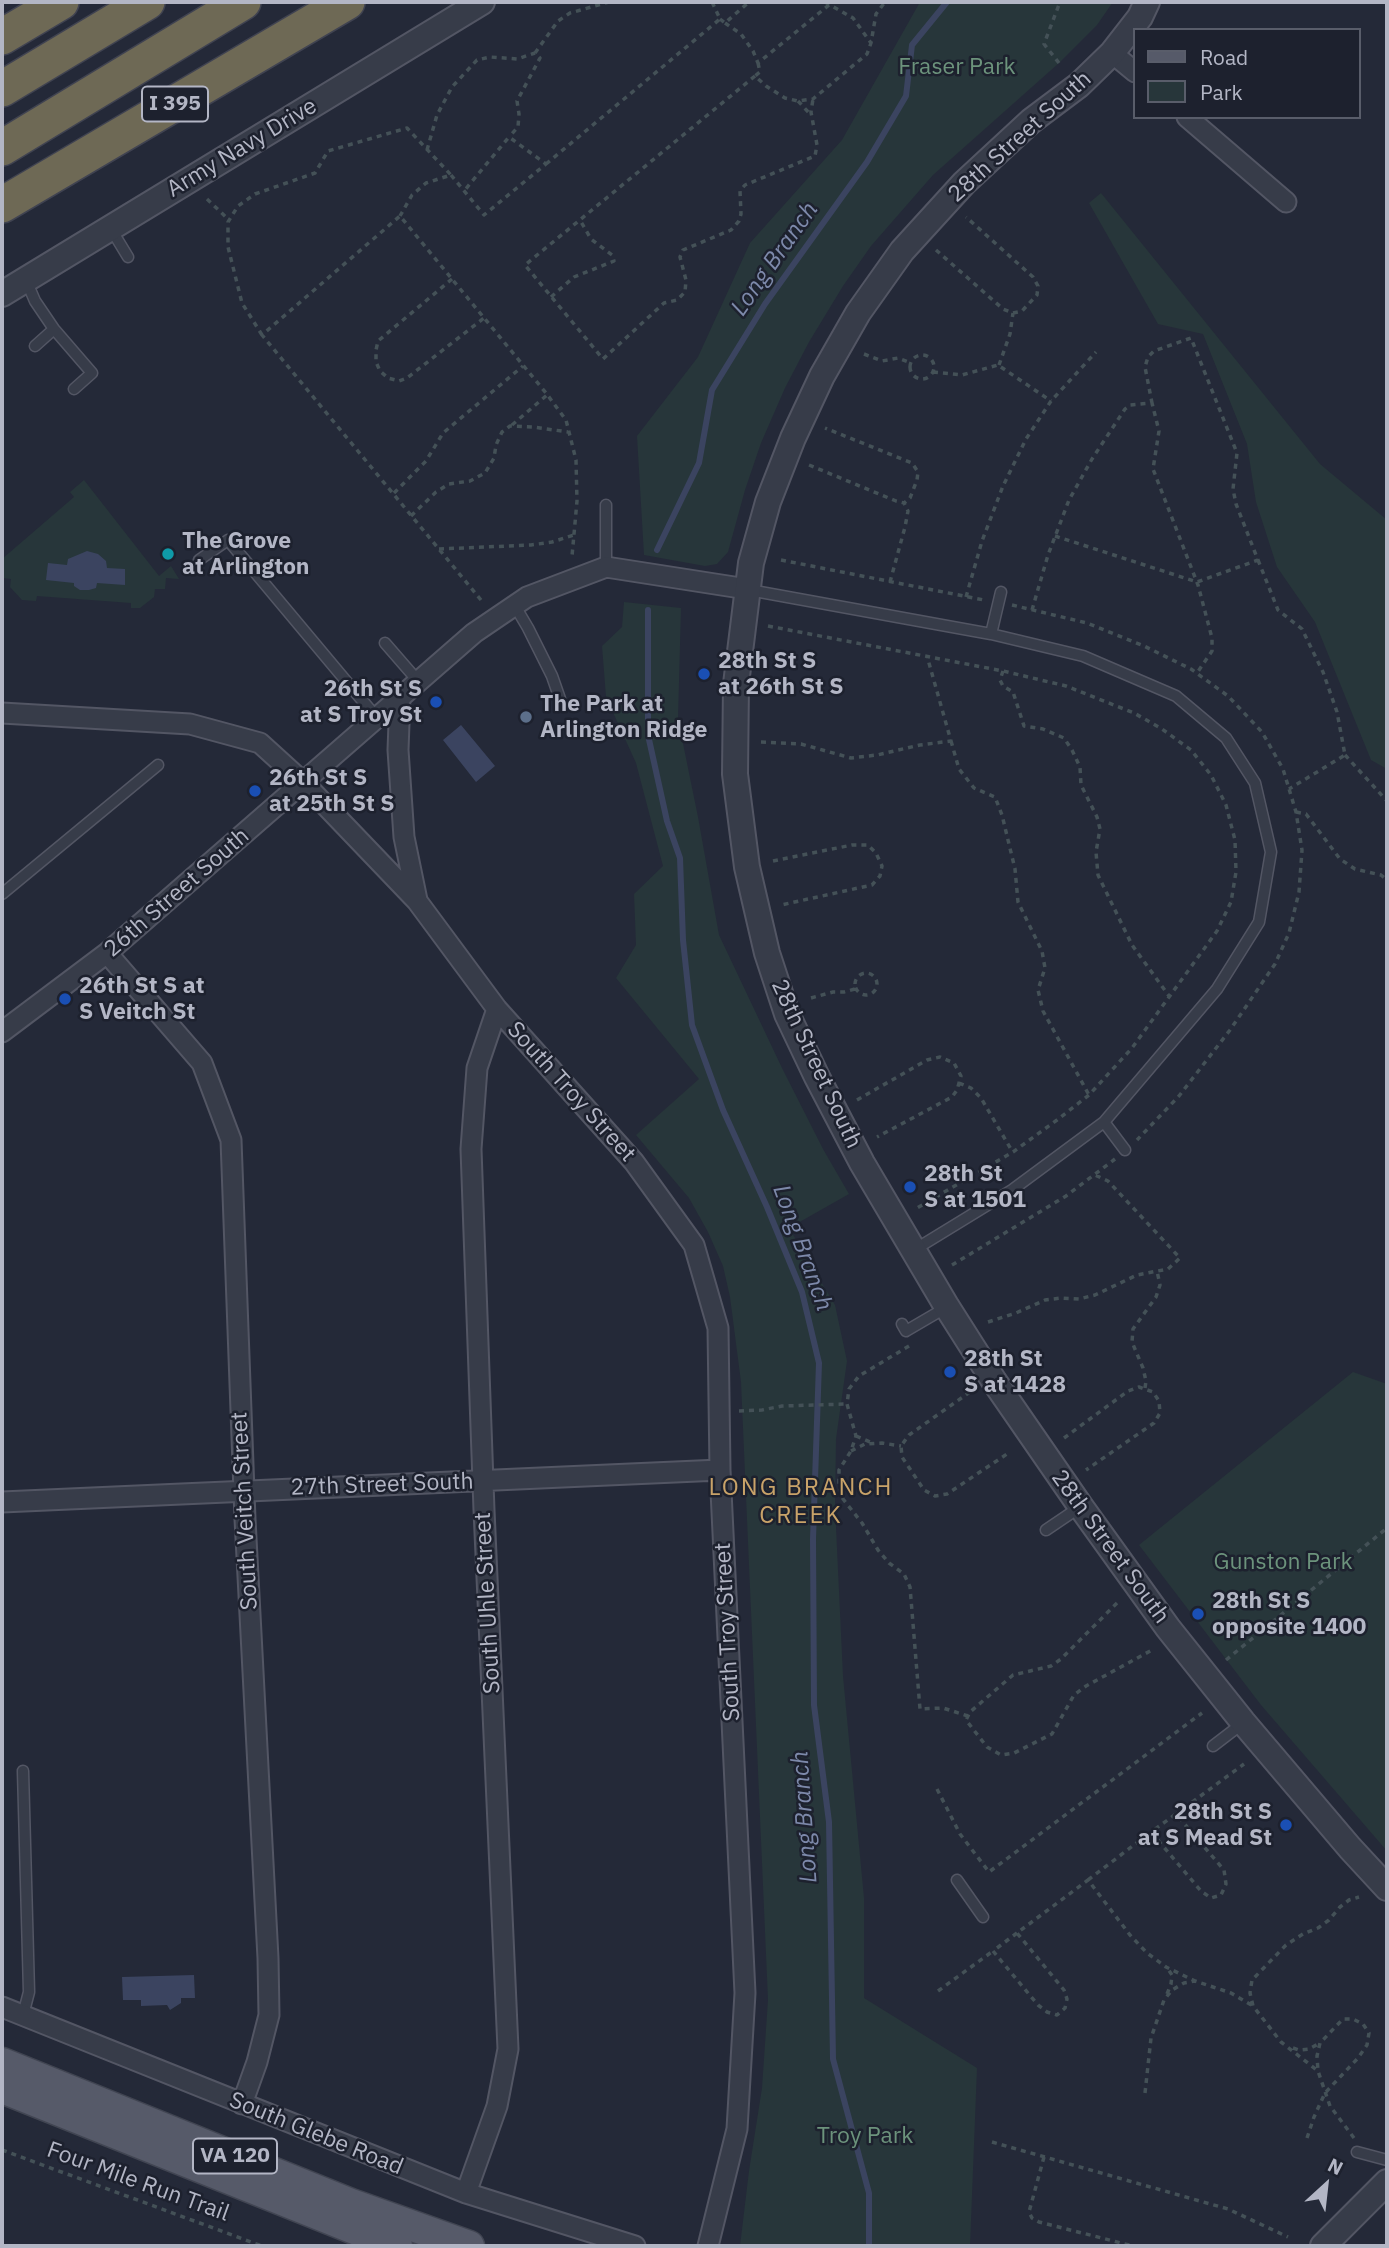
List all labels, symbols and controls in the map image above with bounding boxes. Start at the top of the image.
legend [1134,28,1361,119]
text: Road [1200,43,1248,71]
park label: Fraser Park [898,53,1016,81]
street label: 28th Street South [943,65,1097,209]
text: Park [1200,78,1243,106]
road number: I 395 [142,86,208,122]
street label: Army Navy Drive [162,92,322,204]
water label: Long Branch [725,197,825,321]
place label: The Grove at Arlington [182,527,310,581]
marker: The Grove at Arlington [160,546,176,562]
place label: 28th St S at 26th St S [718,647,844,701]
marker: 28th St S at 26th St S [696,666,712,682]
place label: 26th St S at S Troy St [300,675,422,729]
place label: The Park at Arlington Ridge [540,690,707,744]
marker: 26th St S at S Troy St [428,694,444,710]
marker: The Park at Arlington Ridge [518,709,534,725]
place label: 26th St S at 25th St S [269,764,395,818]
marker: 26th St S at 25th St S [247,783,263,799]
street label: 26th Street South [99,823,255,963]
place label: 26th St S at S Veitch St [79,972,205,1026]
street label: 28th Street South [765,975,867,1153]
marker: 26th St S at S Veitch St [57,991,73,1007]
street label: South Troy Street [501,1016,641,1168]
place label: 28th St S at 1501 [924,1160,1026,1214]
marker: 28th St S at 1501 [902,1179,918,1195]
water label: Long Branch [766,1181,838,1315]
place label: 28th St S at 1428 [964,1345,1066,1399]
marker: 28th St S at 1428 [942,1364,958,1380]
street label: South Veitch Street [226,1411,264,1611]
street label: 28th Street South [1045,1465,1175,1629]
street label: 27th Street South [290,1468,474,1502]
district label: LONG BRANCH CREEK [710,1474,892,1530]
street label: South Uhle Street [469,1511,507,1695]
street label: South Troy Street [710,1542,746,1722]
park label: Gunston Park [1213,1548,1353,1576]
place label: 28th St S opposite 1400 [1212,1587,1366,1641]
marker: 28th St S opposite 1400 [1190,1606,1206,1622]
water label: Long Branch [786,1750,824,1884]
place label: 28th St S at S Mead St [1138,1798,1272,1852]
marker: 28th St S at S Mead St [1278,1817,1294,1833]
street label: South Glebe Road [225,2087,407,2181]
park label: Troy Park [817,2122,913,2150]
street label: Four Mile Run Trail [43,2136,233,2228]
road number: VA 120 [193,2138,277,2174]
north arrow [1291,2150,1361,2220]
text: N [1324,2152,1347,2180]

